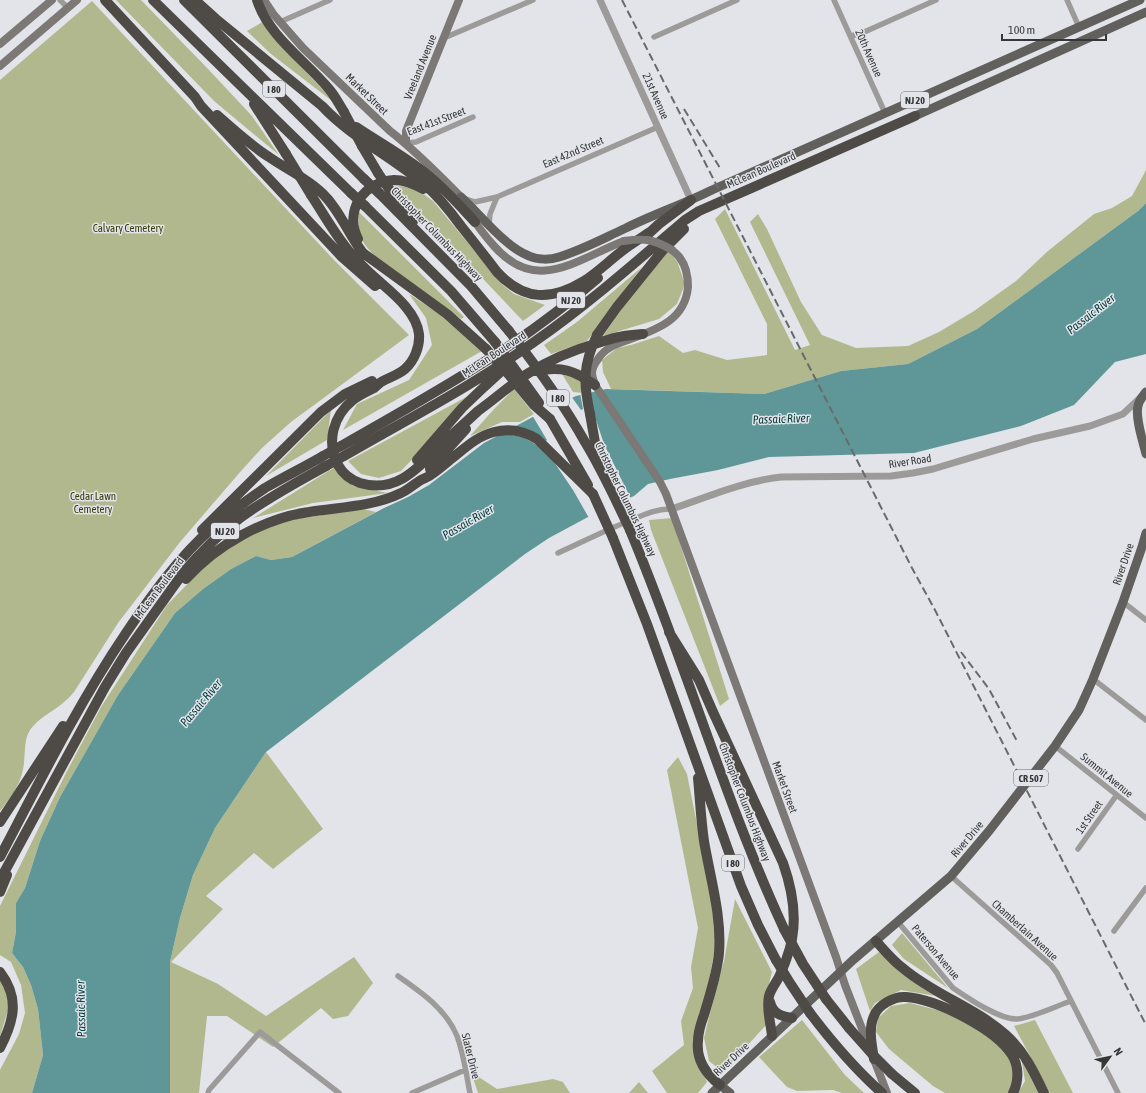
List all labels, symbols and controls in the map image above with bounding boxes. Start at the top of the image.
scale bar [1002,16,1106,42]
text: 100 m [1008,23,1035,37]
street label: 20th Avenue [853,27,885,79]
street label: Vreeland Avenue [401,33,439,101]
street label: Market Street [343,71,391,117]
street label: 21st Avenue [640,71,672,121]
road number: I 80 [263,81,285,97]
road number: NJ 20 [901,92,929,108]
street label: East 41st Street [405,104,467,138]
street label: East 42nd Street [541,134,605,170]
street label: McLean Boulevard [725,149,797,191]
street label: Christopher Columbus Highway [389,185,485,284]
park label: Calvary Cemetery [93,222,164,234]
water label: Passaic River [1064,291,1118,337]
road number: NJ 20 [557,292,585,308]
street label: McLean Boulevard [460,329,528,379]
road number: I 80 [547,390,569,406]
water label: Passaic River [752,411,810,427]
street label: Christopher Columbus Highway [593,440,659,559]
street label: River Road [888,452,932,470]
park label: Cedar Lawn Cemetery [70,490,116,515]
water label: Passaic River [440,502,496,542]
road number: NJ 20 [211,523,239,539]
street label: River Drive [1110,541,1136,587]
street label: McLean Boulevard [132,555,186,621]
water label: Passaic River [177,676,225,729]
street label: Christopher Columbus Highway [717,741,773,863]
street label: Summit Avenue [1079,750,1135,800]
street label: Market Street [770,760,800,814]
road number: CR 507 [1014,770,1048,786]
street label: 1st Street [1073,798,1105,836]
street label: River Drive [948,818,986,860]
road number: I 80 [722,855,744,871]
street label: Chamberlain Avenue [990,897,1060,963]
street label: Paterson Avenue [910,922,962,982]
water label: Passaic River [73,980,88,1038]
street label: Slater Drive [460,1032,482,1080]
north arrow [1090,1037,1130,1077]
street label: River Drive [711,1040,751,1078]
text: N [1112,1046,1125,1058]

